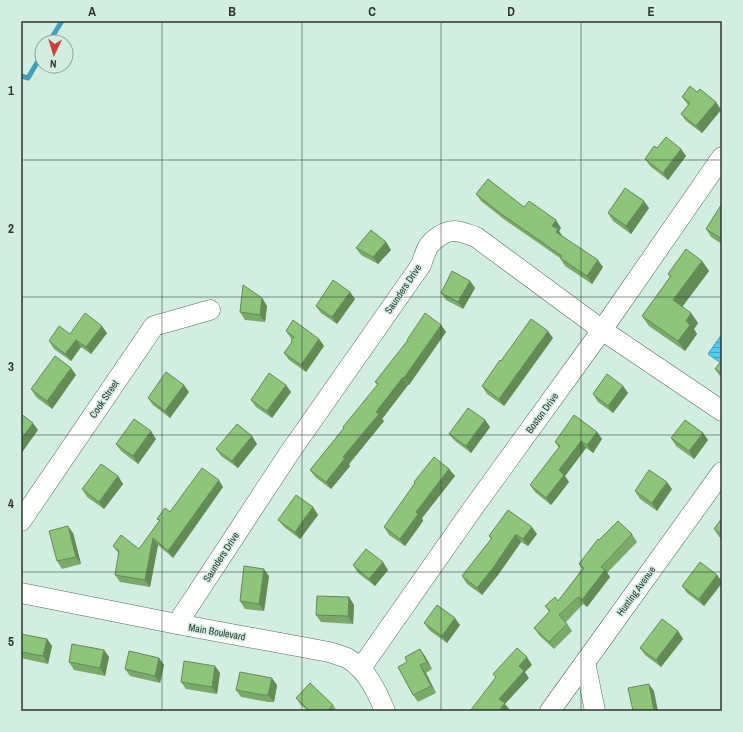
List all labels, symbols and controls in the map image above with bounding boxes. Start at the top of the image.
text: A [88,3,96,20]
text: B [228,3,236,20]
text: C [368,3,376,20]
text: D [507,3,515,20]
text: E [647,3,655,20]
north arrow [34,34,74,74]
text: N [50,57,57,71]
text: 1 [8,82,14,99]
text: 2 [8,220,14,237]
street label: Saunders Drive [382,261,425,316]
text: 3 [8,358,14,375]
street label: Cook Street [87,377,122,421]
street label: Boston Drive [523,390,561,436]
text: 4 [8,495,14,512]
street label: Saunders Drive [200,529,242,584]
street label: Hunting Avenue [614,563,659,618]
street label: Main Boulevard [188,621,246,643]
text: 5 [8,633,14,650]

